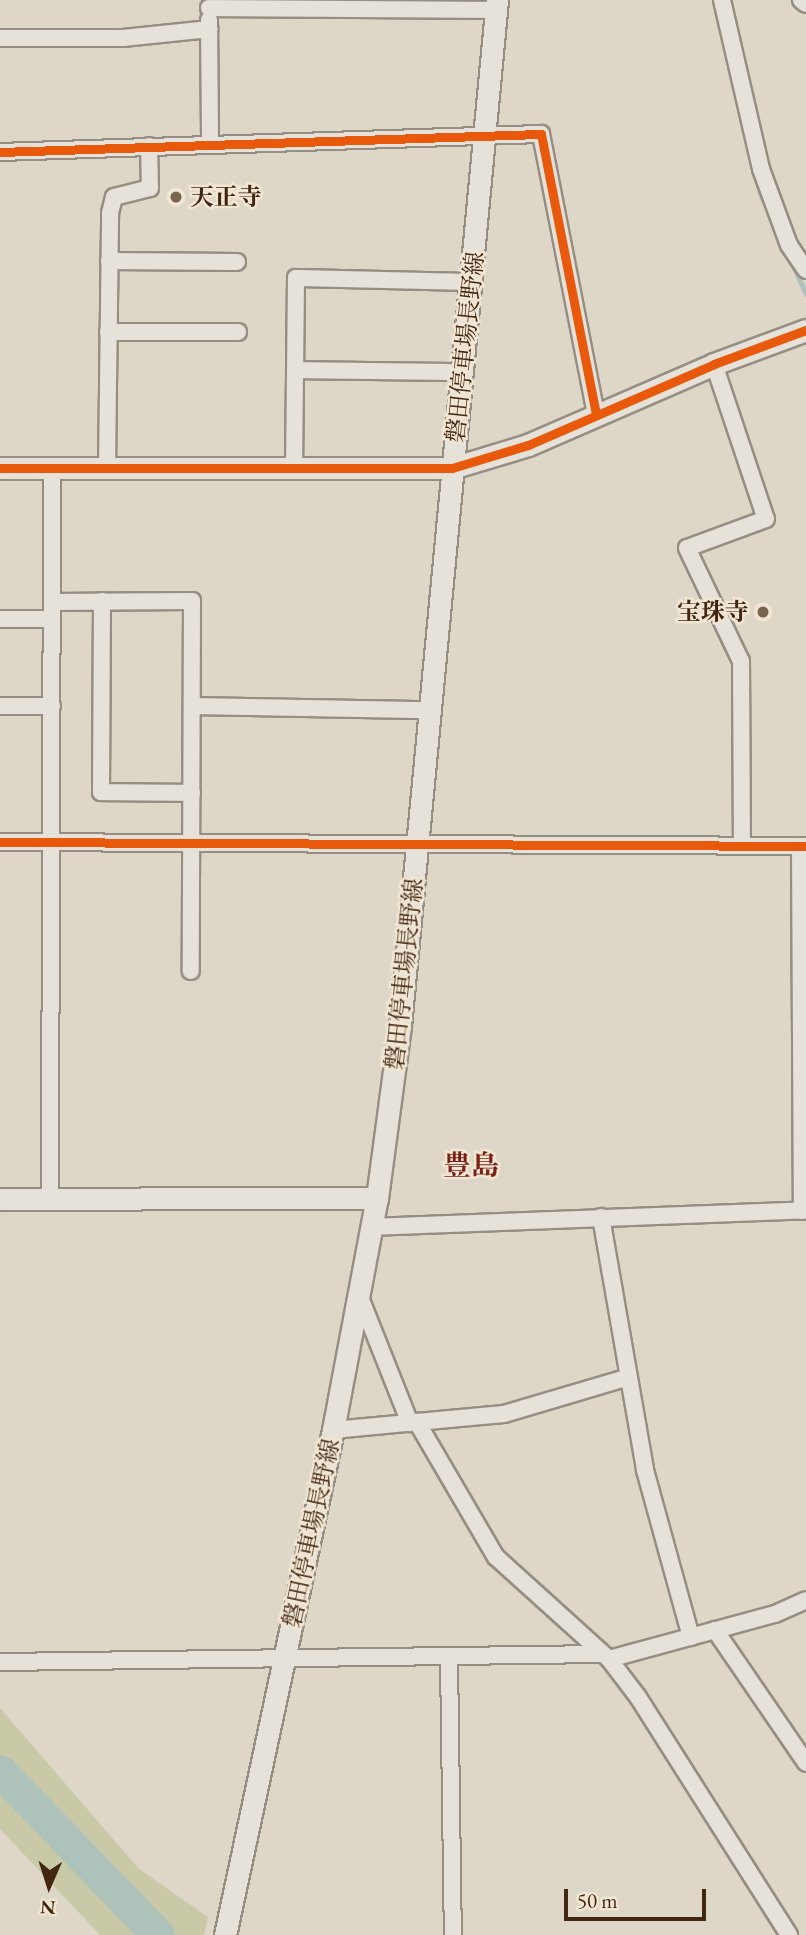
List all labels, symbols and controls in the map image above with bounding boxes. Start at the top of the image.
place label: 天正寺 [190,183,262,211]
marker: 天正寺 [168,189,184,205]
street label: 磐田停車場長野線 [441,250,489,444]
place label: 宝珠寺 [677,598,749,626]
marker: 宝珠寺 [755,604,771,620]
street label: 磐田停車場長野線 [380,877,428,1071]
district label: 豊島 [443,1148,499,1182]
street label: 磐田停車場長野線 [277,1436,345,1630]
north arrow [14,1851,84,1921]
scale bar [568,1876,710,1920]
text: 50 m [577,1887,618,1914]
text: N [40,1895,56,1920]

